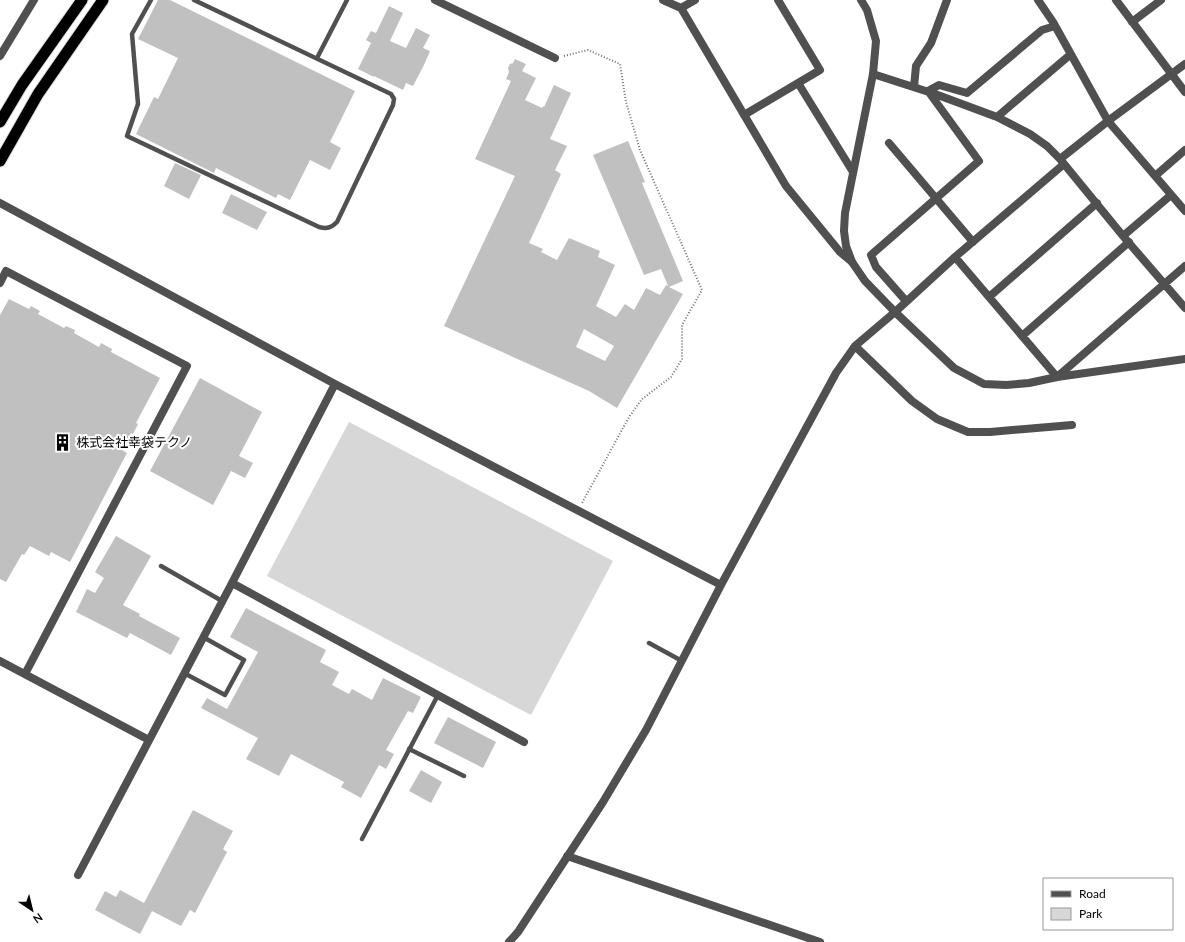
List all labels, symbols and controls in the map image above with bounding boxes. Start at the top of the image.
building icon: 株式会社幸袋テクノ [53,432,73,452]
place label: 株式会社幸袋テクノ [76,434,192,450]
legend [1043,878,1173,930]
text: Road [1079,886,1106,901]
north arrow [12,890,52,930]
text: Park [1079,906,1103,921]
text: N [31,911,45,926]

